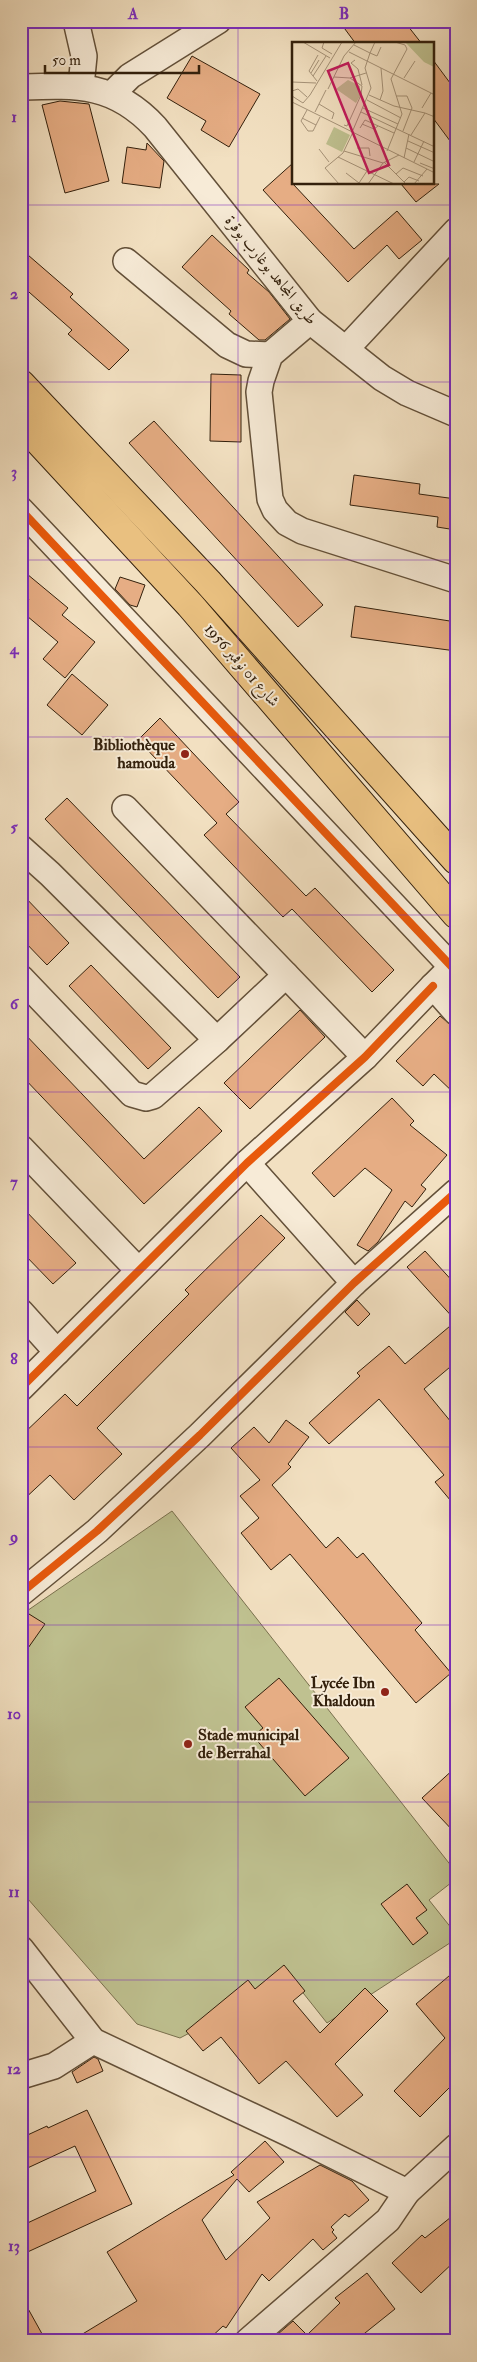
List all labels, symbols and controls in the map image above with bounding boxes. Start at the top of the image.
text: A [127,4,139,24]
text: B [339,4,349,24]
scale bar [45,42,199,74]
inset map [292,42,434,185]
text: 50 m [52,51,81,70]
text: 1 [11,107,17,127]
street label: طريق المجاهد بوغارب بوقرة [221,211,321,329]
text: 2 [10,284,18,304]
text: 3 [11,462,17,482]
street label: شارع 01 نوفمبر 1956 [198,619,284,713]
text: 4 [9,639,20,659]
place label: Bibliothèque hamouda [93,735,175,773]
marker: Bibliothèque hamouda [179,748,191,760]
text: 5 [10,817,18,837]
text: 6 [10,994,20,1014]
text: 7 [10,1172,18,1192]
text: 8 [10,1349,18,1369]
text: 9 [8,1527,18,1547]
place label: Lycée Ibn Khaldoun [311,1673,376,1711]
marker: Lycée Ibn Khaldoun [379,1686,391,1698]
text: 10 [7,1704,21,1724]
place label: Stade municipal de Berrahal [198,1725,300,1763]
marker: Stade municipal de Berrahal [182,1738,194,1750]
text: 11 [8,1882,20,1902]
text: 12 [7,2059,21,2079]
text: 13 [8,2236,20,2256]

